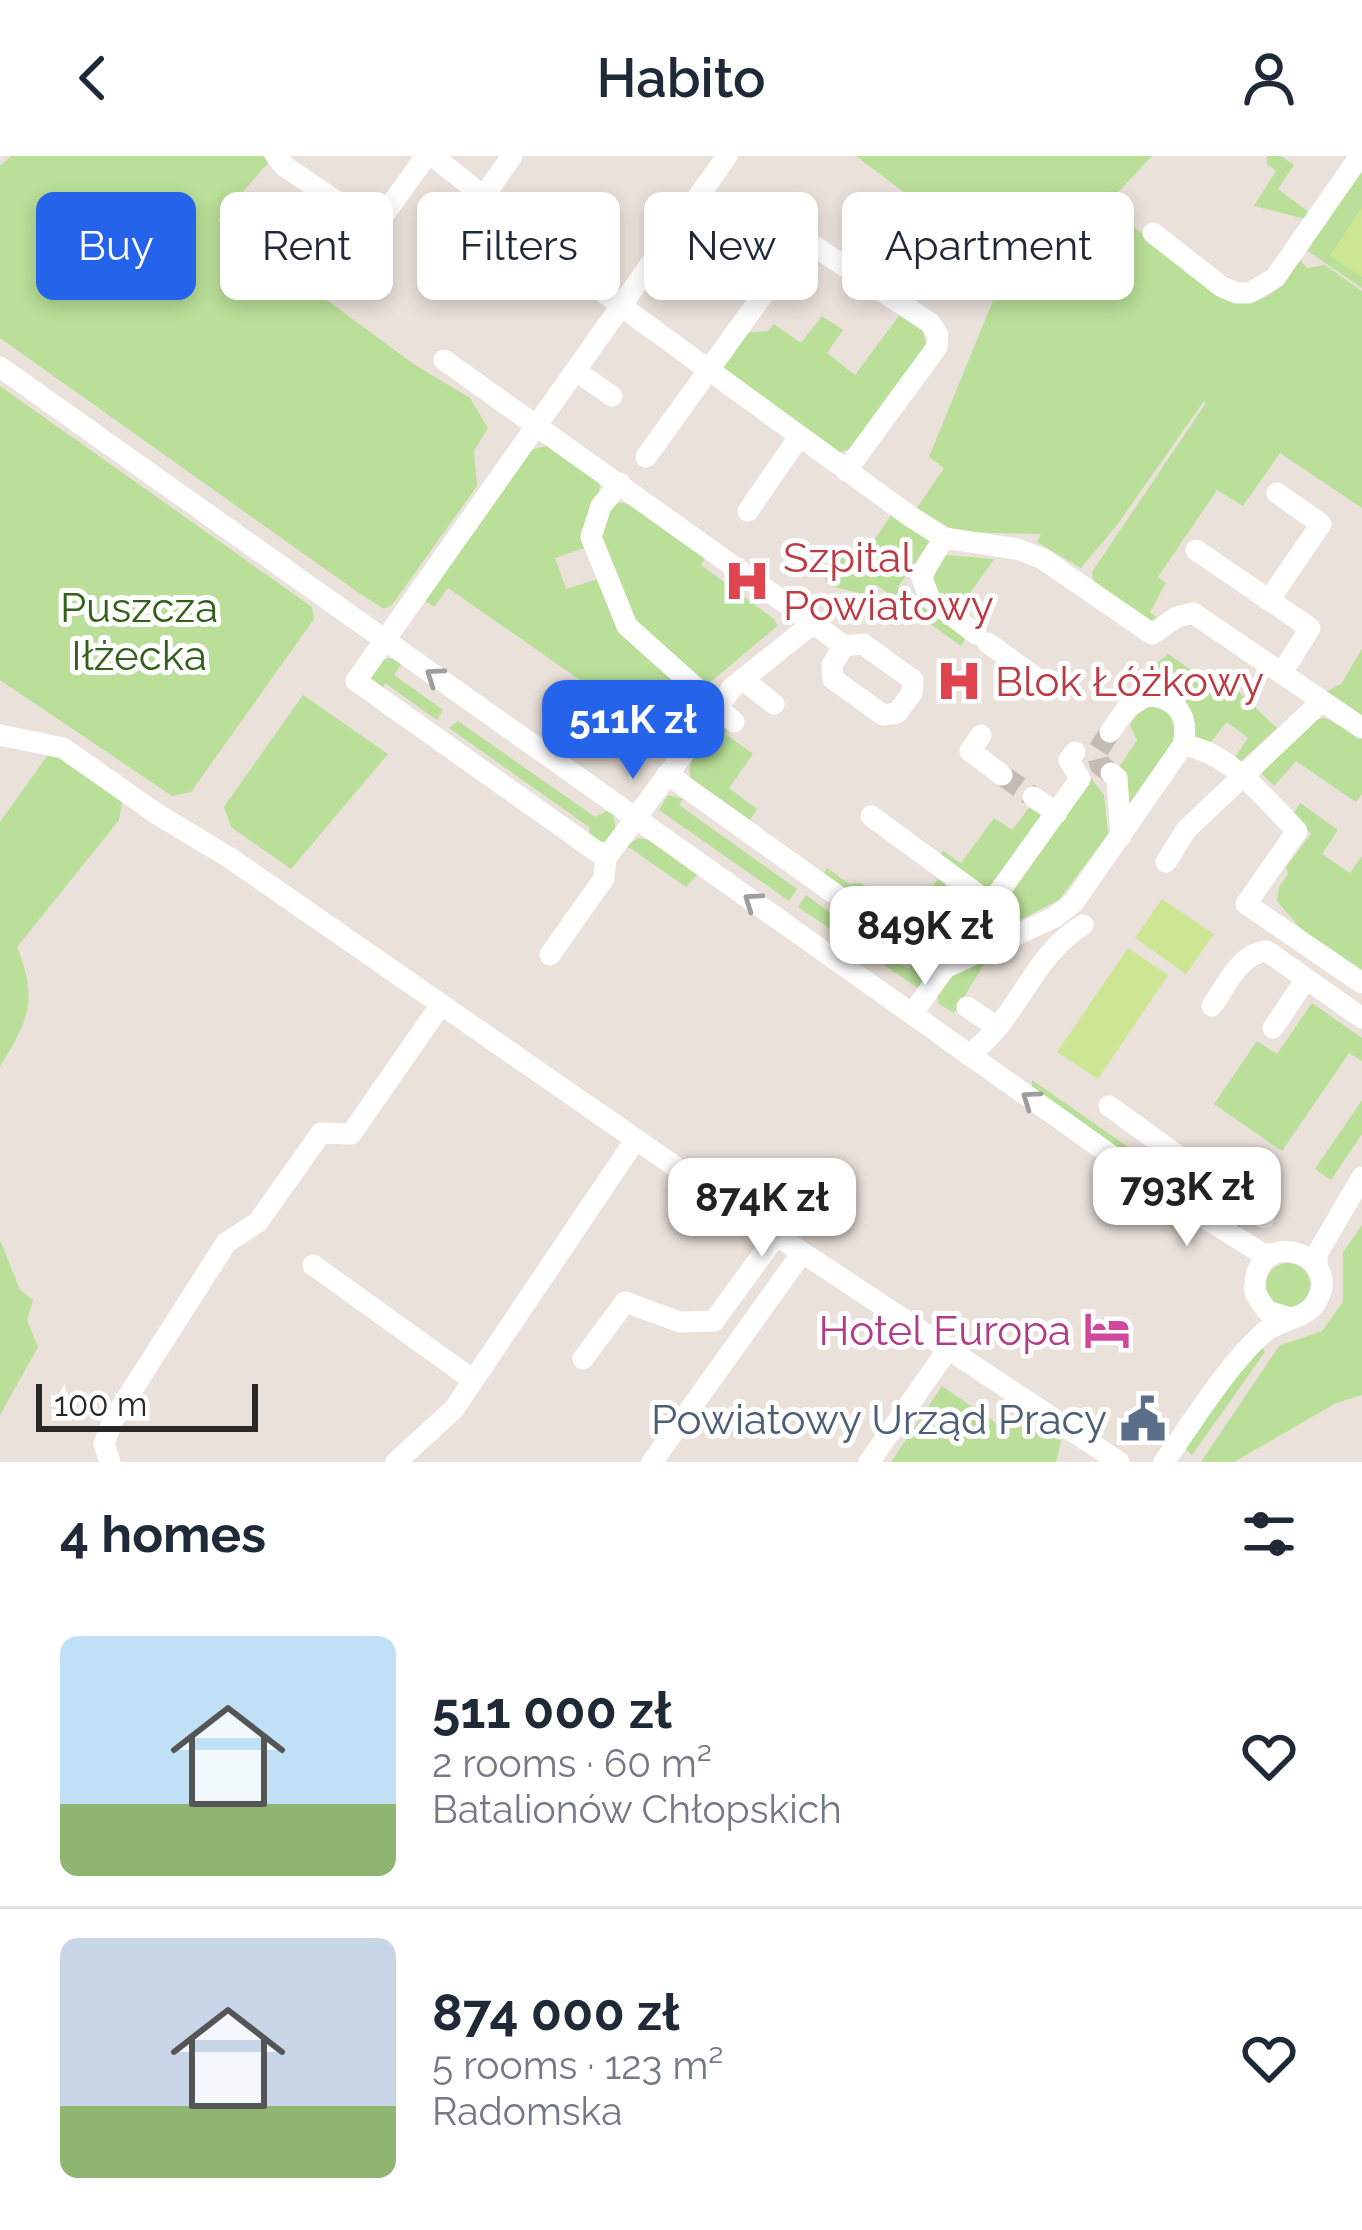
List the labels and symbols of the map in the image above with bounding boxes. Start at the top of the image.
place label: Szpital Powiatowy [783,533,994,630]
hospital icon: Szpital Powiatowy [722,556,772,606]
park label: Puszcza Iłżecka [60,583,218,680]
hospital icon: Blok Łóżkowy [934,656,984,706]
place label: Blok Łóżkowy [995,657,1264,706]
one-way arrow [425,668,447,690]
pin: 511K zł [522,680,744,782]
pin: 849K zł [814,886,1036,988]
one-way arrow [743,893,765,915]
one-way arrow [1021,1091,1043,1113]
pin: 793K zł [1076,1147,1298,1249]
pin: 874K zł [651,1158,873,1260]
hotel icon: Hotel Europa [1082,1305,1132,1355]
place label: Hotel Europa [819,1306,1071,1355]
scale bar [36,1378,258,1431]
public building icon: Powiatowy Urząd Pracy [1118,1394,1168,1444]
place label: Powiatowy Urząd Pracy [651,1395,1107,1444]

